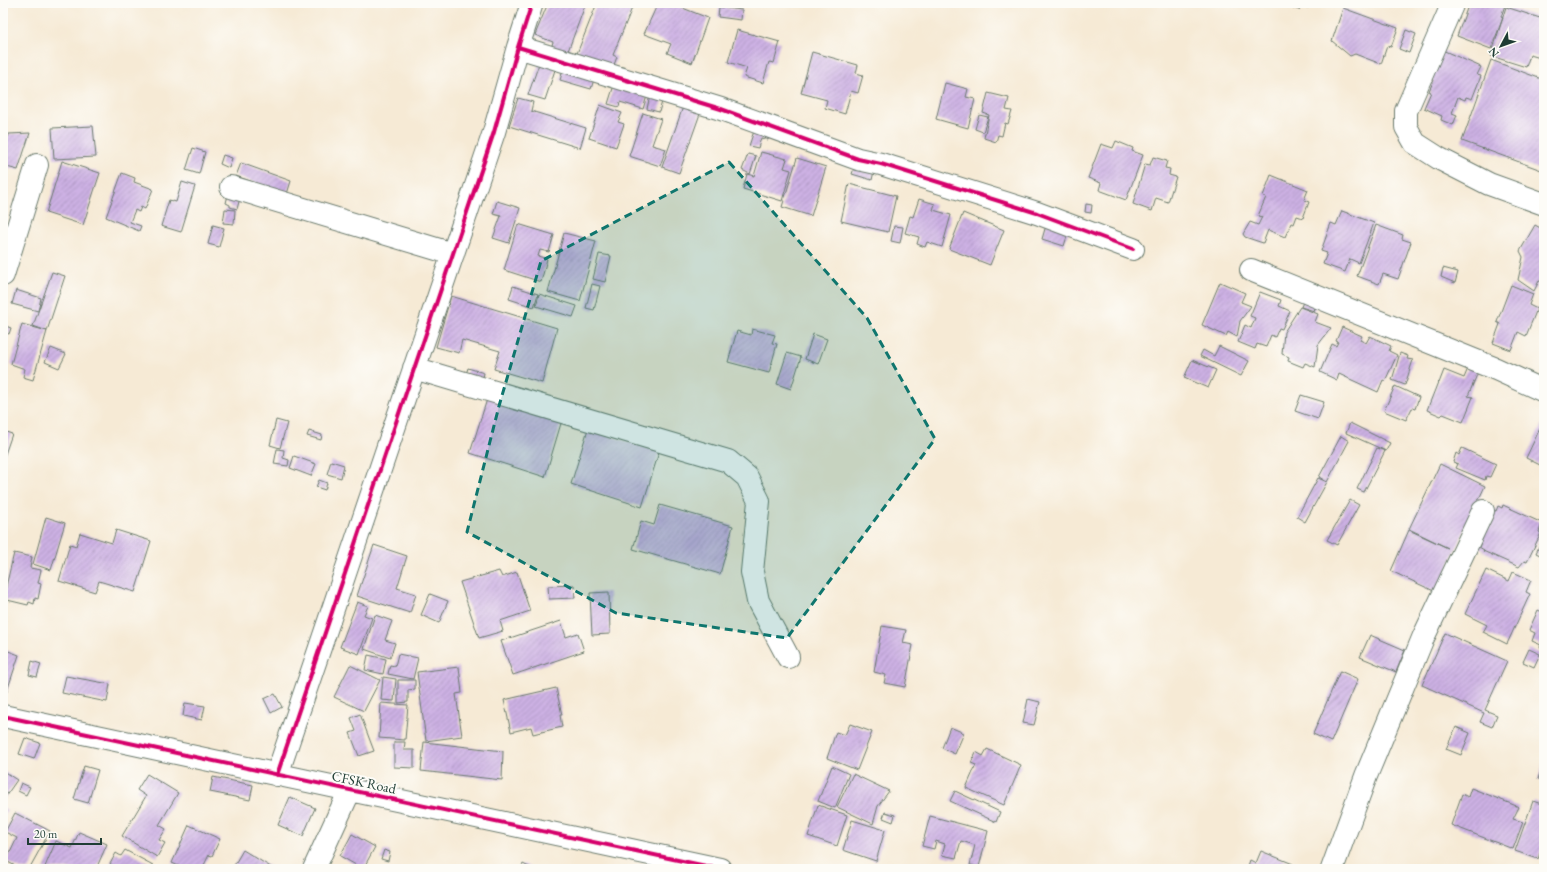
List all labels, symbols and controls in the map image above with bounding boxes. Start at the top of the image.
north arrow [1481,26,1521,66]
text: N [1485,45,1502,61]
street label: CFSK Road [330,766,399,798]
scale bar [28,820,101,846]
text: 20 m [34,826,58,842]

